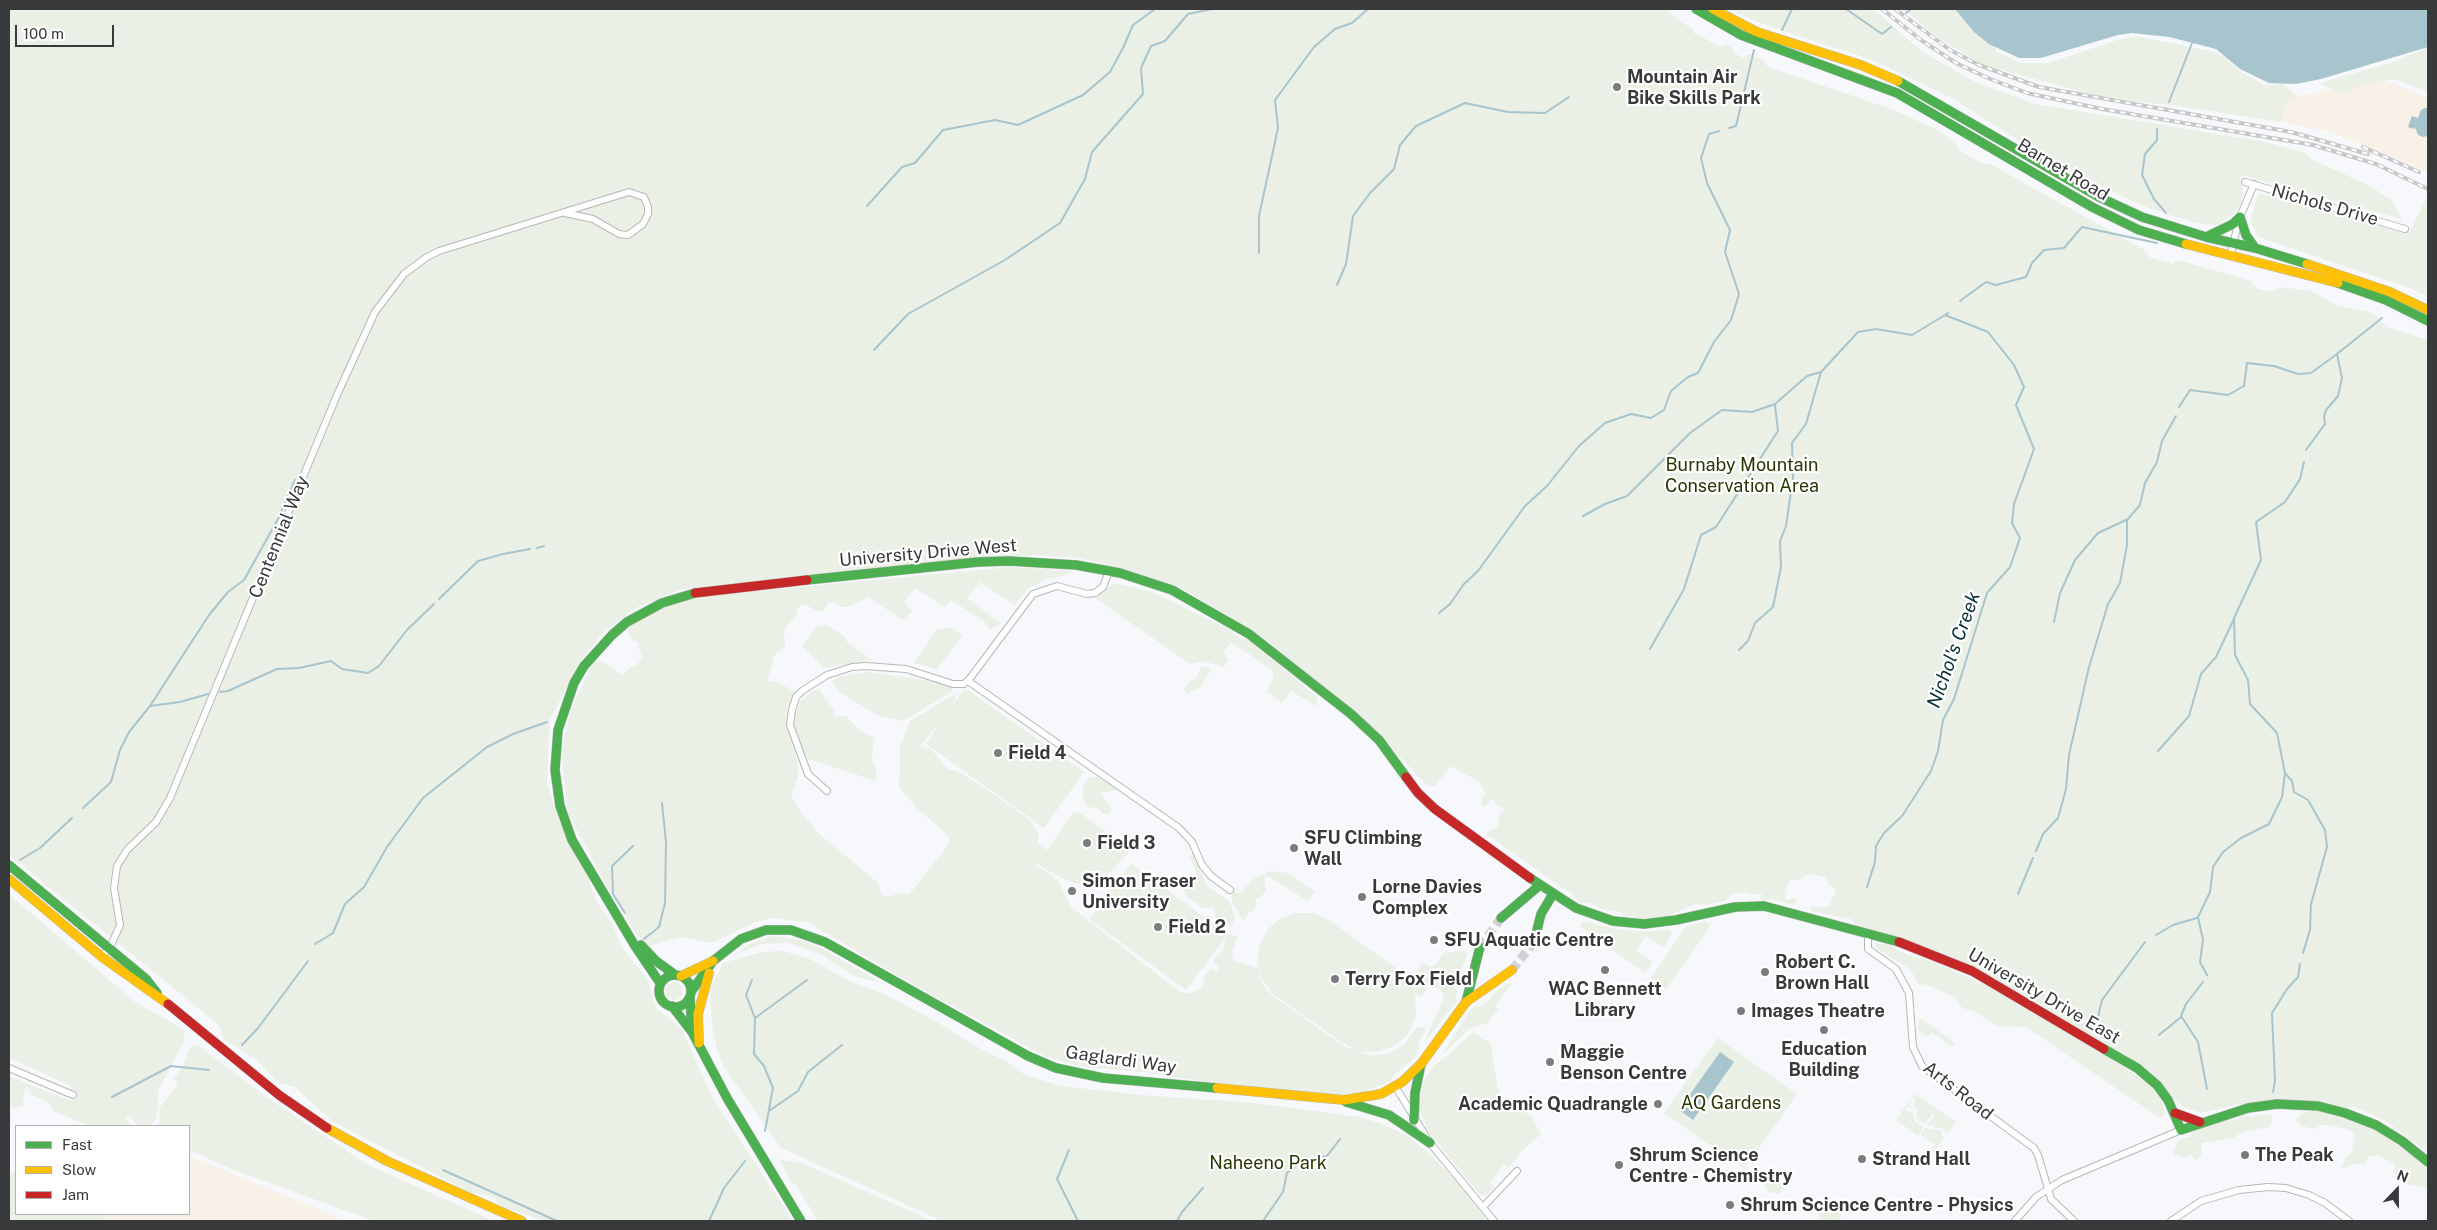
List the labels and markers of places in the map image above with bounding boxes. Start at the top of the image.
place label: Mountain Air Bike Skills Park [1627,66,1761,108]
marker: Mountain Air Bike Skills Park [1611,81,1623,93]
place label: Field 4 [1008,742,1066,764]
marker: Field 4 [992,747,1004,759]
place label: SFU Climbing Wall [1304,827,1422,870]
place label: Field 3 [1097,832,1156,854]
marker: Field 3 [1081,837,1093,849]
marker: SFU Climbing Wall [1288,842,1300,854]
place label: Simon Fraser University [1082,870,1196,912]
place label: Lorne Davies Complex [1372,876,1482,919]
marker: Simon Fraser University [1066,885,1078,897]
marker: Lorne Davies Complex [1356,891,1368,903]
place label: Field 2 [1168,916,1226,938]
marker: Field 2 [1152,921,1164,933]
place label: SFU Aquatic Centre [1444,929,1614,951]
marker: SFU Aquatic Centre [1428,934,1440,946]
place label: Robert C. Brown Hall [1775,951,1869,994]
marker: WAC Bennett Library [1599,964,1611,976]
marker: Robert C. Brown Hall [1759,966,1771,978]
place label: Terry Fox Field [1345,968,1472,990]
marker: Terry Fox Field [1329,973,1341,985]
place label: WAC Bennett Library [1548,978,1662,1021]
place label: Images Theatre [1751,1000,1885,1022]
marker: Images Theatre [1735,1005,1747,1017]
marker: Education Building [1818,1024,1830,1036]
place label: Education Building [1781,1038,1867,1080]
place label: Maggie Benson Centre [1560,1041,1687,1084]
marker: Maggie Benson Centre [1544,1056,1556,1068]
place label: Academic Quadrangle [1458,1093,1648,1115]
marker: Academic Quadrangle [1652,1098,1664,1110]
place label: Shrum Science Centre - Chemistry [1629,1144,1793,1186]
place label: The Peak [2255,1144,2334,1166]
place label: Strand Hall [1872,1148,1970,1170]
marker: The Peak [2239,1149,2251,1161]
marker: Strand Hall [1856,1153,1868,1165]
marker: Shrum Science Centre - Chemistry [1613,1159,1625,1171]
place label: Shrum Science Centre - Physics [1740,1194,2013,1216]
marker: Shrum Science Centre - Physics [1724,1199,1736,1211]

